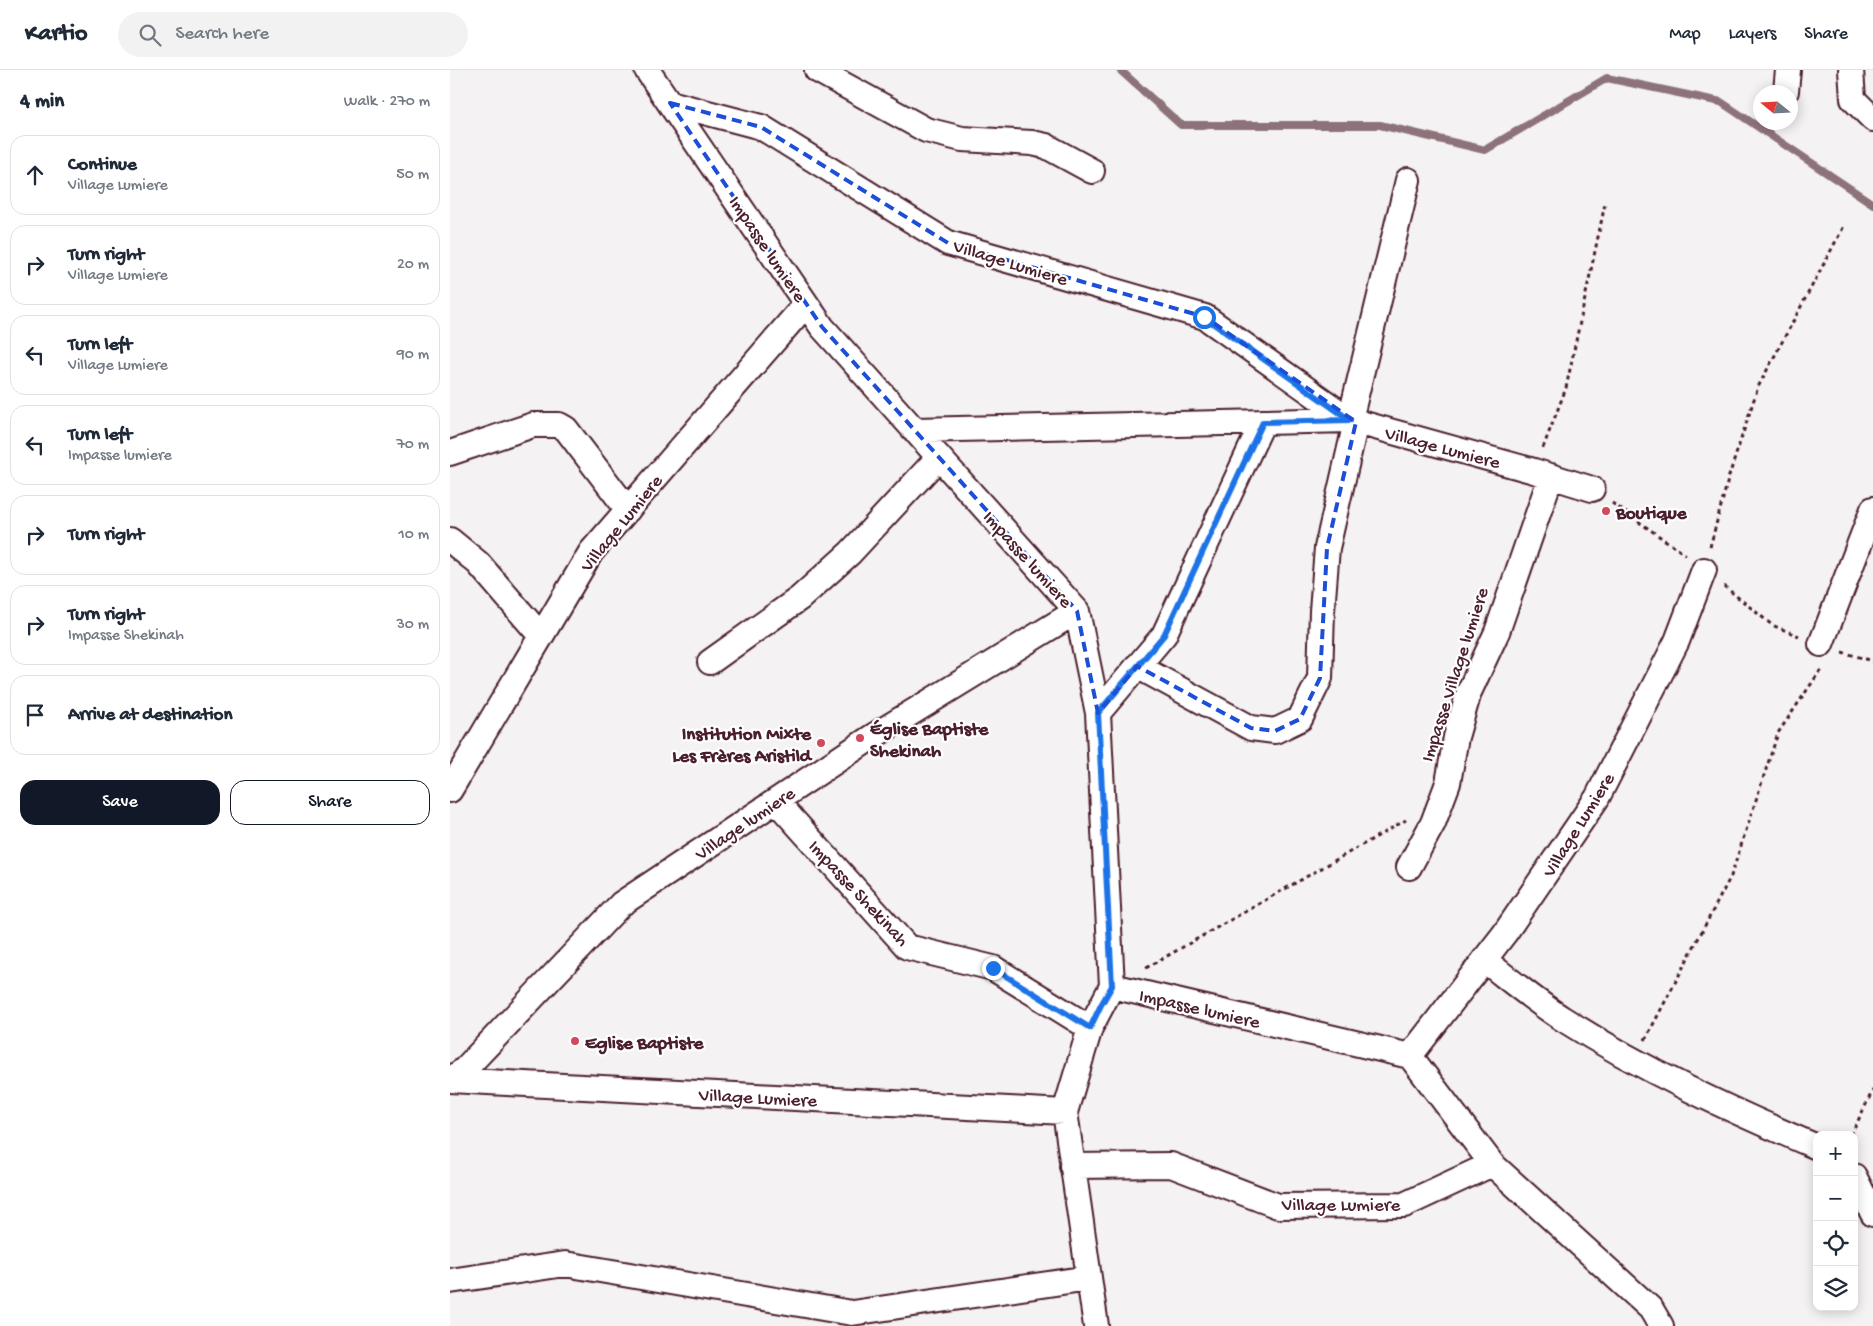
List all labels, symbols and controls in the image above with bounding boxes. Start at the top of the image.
search box [118,12,468,57]
text: Kartio [25,20,88,49]
icon: search [136,21,164,49]
text: Search here [176,23,269,46]
text: Map [1669,24,1701,45]
text: Layers [1729,24,1776,45]
text: Share [1804,24,1848,45]
north arrow [1753,85,1798,130]
text: 4 min [20,90,64,115]
text: Walk · 270 m [344,93,430,112]
text: Continue [68,154,137,177]
icon: ahead [21,161,49,189]
text: 50 m [396,166,429,185]
text: Village Lumiere [68,177,168,196]
street label: Impasse lumiere [722,192,810,308]
street label: Village Lumiere [949,236,1070,293]
text: Turn right [68,244,144,267]
icon: right [21,251,49,279]
text: 20 m [397,256,429,275]
text: Village Lumiere [68,267,168,286]
route start [1193,306,1216,329]
text: Turn left [68,334,132,357]
icon: left [21,341,49,369]
text: 90 m [397,346,429,365]
text: Village Lumiere [68,357,168,376]
street label: Village Lumiere [1381,423,1503,476]
text: Turn left [68,424,132,447]
icon: left [21,431,49,459]
text: 70 m [396,436,429,455]
text: Impasse lumiere [68,447,172,466]
street label: Village Lumiere [576,471,669,578]
place label: Boutique [1615,503,1688,526]
marker: Boutique [1600,505,1612,517]
street label: Impasse lumiere [977,507,1076,614]
icon: right [21,521,49,549]
text: Turn right [68,524,144,547]
text: 10 m [398,526,429,545]
street label: Impasse Village lumiere [1417,585,1495,765]
text: Turn right [68,604,144,627]
icon: right [21,611,49,639]
text: 30 m [396,616,429,635]
text: Impasse Shekinah [68,627,184,646]
icon: arrive [21,701,49,729]
text: Arrive at destination [68,704,232,727]
place label: Église Baptiste Shekinah [870,719,989,764]
place label: Institution Mixte Les Frères Aristild [672,724,813,769]
marker: Église Baptiste Shekinah [854,732,866,744]
marker: Institution Mixte Les Frères Aristild [815,737,827,749]
street label: Village Lumiere [1538,769,1621,883]
button: Save [20,780,220,825]
button: Share [230,780,430,825]
street label: Village lumiere [691,783,801,867]
street label: Impasse Shekinah [802,836,913,952]
route end [982,957,1005,980]
street label: Impasse lumiere [1137,985,1262,1036]
place label: Eglise Baptiste [585,1033,704,1056]
marker: Eglise Baptiste [569,1035,581,1047]
street label: Village Lumiere [697,1085,818,1114]
map controls [1813,1131,1858,1311]
button: + [1813,1131,1858,1176]
button: − [1813,1176,1858,1221]
street label: Village Lumiere [1281,1195,1400,1218]
button: locate [1813,1221,1858,1266]
button: layers [1813,1266,1858,1311]

